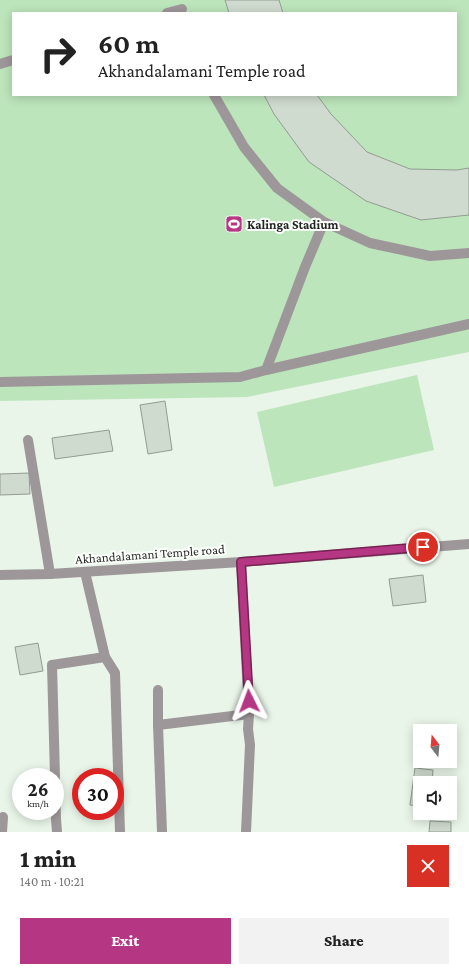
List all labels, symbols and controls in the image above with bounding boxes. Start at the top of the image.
icon: right [32,28,84,80]
text: 60 m [98,28,159,59]
text: Akhandalamani Temple road [98,61,306,81]
sports icon: Kalinga Stadium [224,214,244,234]
place label: Kalinga Stadium [247,217,339,232]
pin [406,530,440,564]
icon: arrive [412,536,434,558]
street label: Akhandalamani Temple road [75,541,225,567]
position arrow [228,680,270,722]
north arrow [413,724,457,768]
map controls [413,724,457,820]
speed limit sign: 30 [72,768,124,820]
button: sound [413,776,457,820]
text: 26 [27,778,49,800]
text: km/h [27,798,49,809]
text: 1 min [20,845,76,872]
button: close [407,845,449,887]
text: 140 m · 10:21 [20,874,84,889]
button: Exit [20,918,231,964]
button: Share [239,918,449,964]

